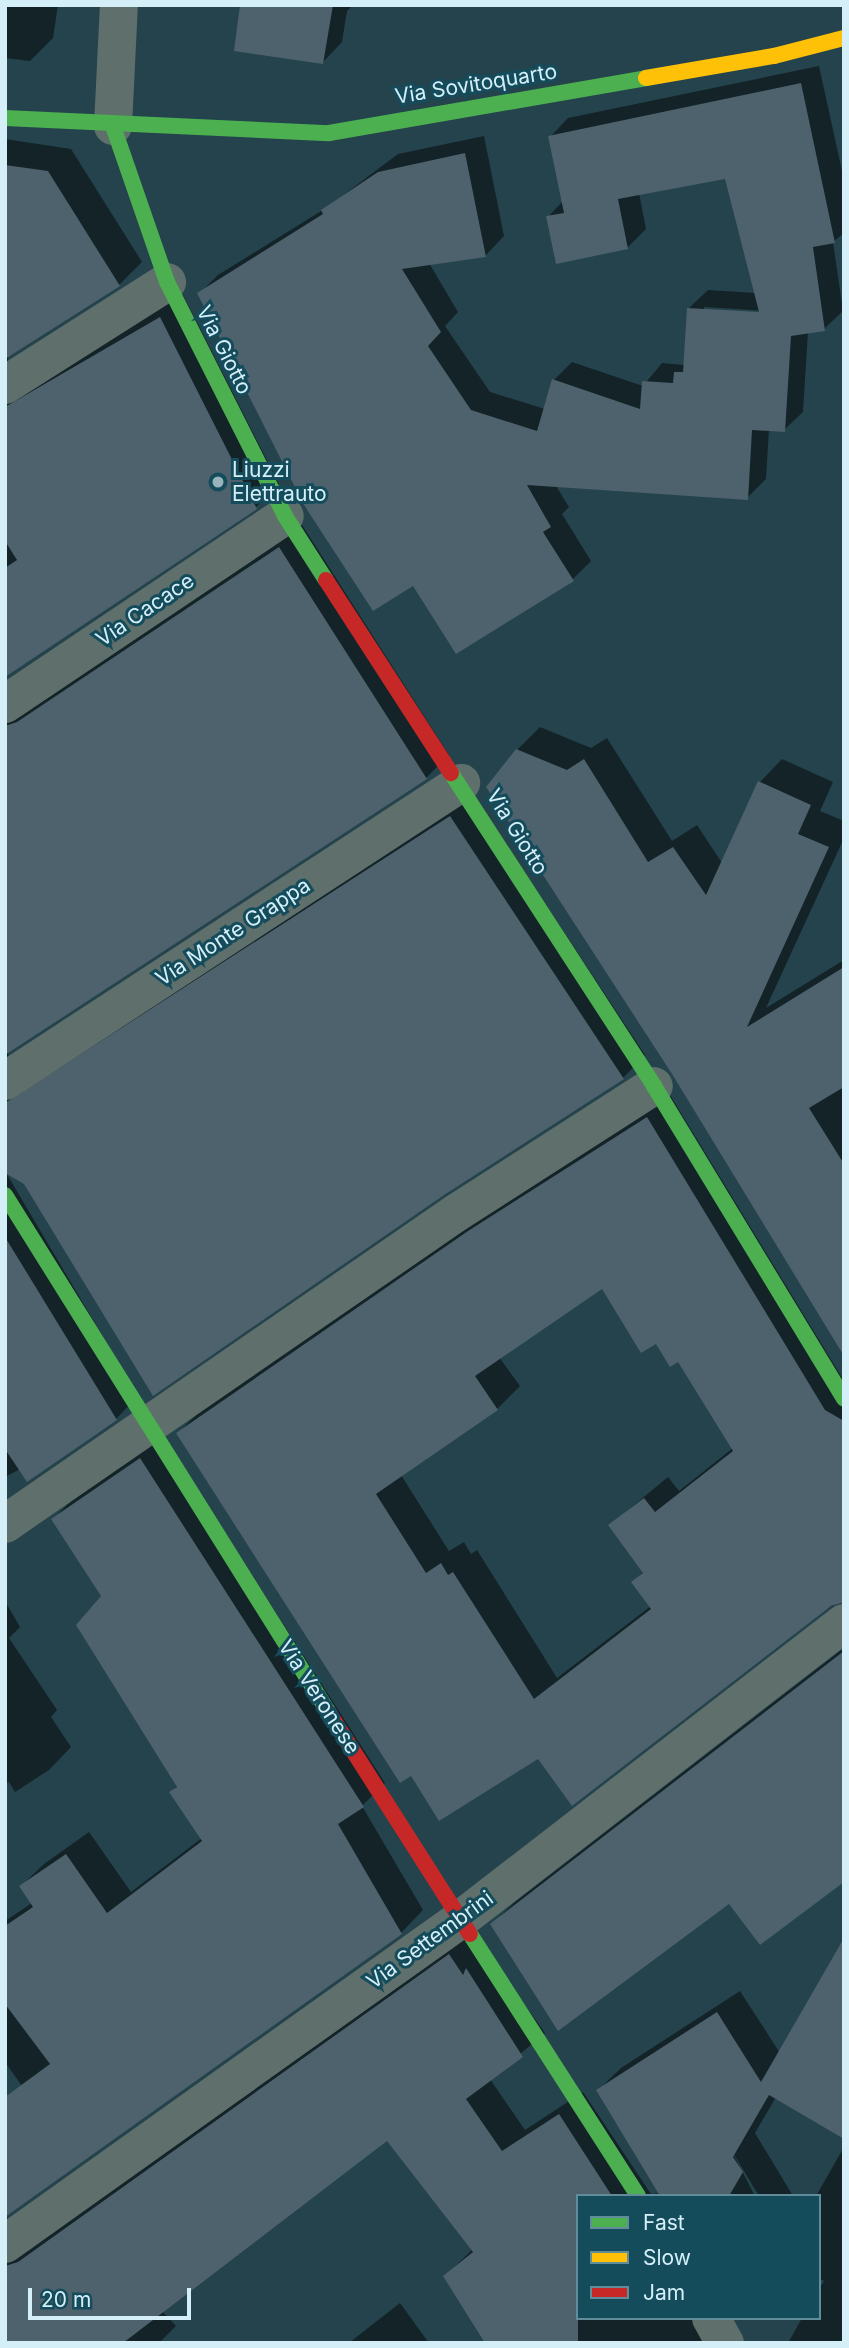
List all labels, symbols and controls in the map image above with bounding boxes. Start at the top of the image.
street label: Via Sovitoquarto [393,59,559,109]
street label: Via Giotto [191,301,257,399]
place label: Liuzzi Elettrauto [232,457,327,507]
marker: Liuzzi Elettrauto [210,474,226,490]
street label: Via Cacace [91,568,199,652]
street label: Via Giotto [481,785,553,879]
street label: Via Monte Grappa [151,873,315,991]
street label: Via Veronese [273,1635,365,1759]
street label: Via Settembrini [362,1886,498,1994]
legend [576,2194,821,2320]
text: Fast [643,2210,685,2235]
text: Slow [643,2245,691,2270]
scale bar [32,2274,194,2318]
text: Jam [643,2280,685,2305]
text: 20 m [41,2287,91,2312]

